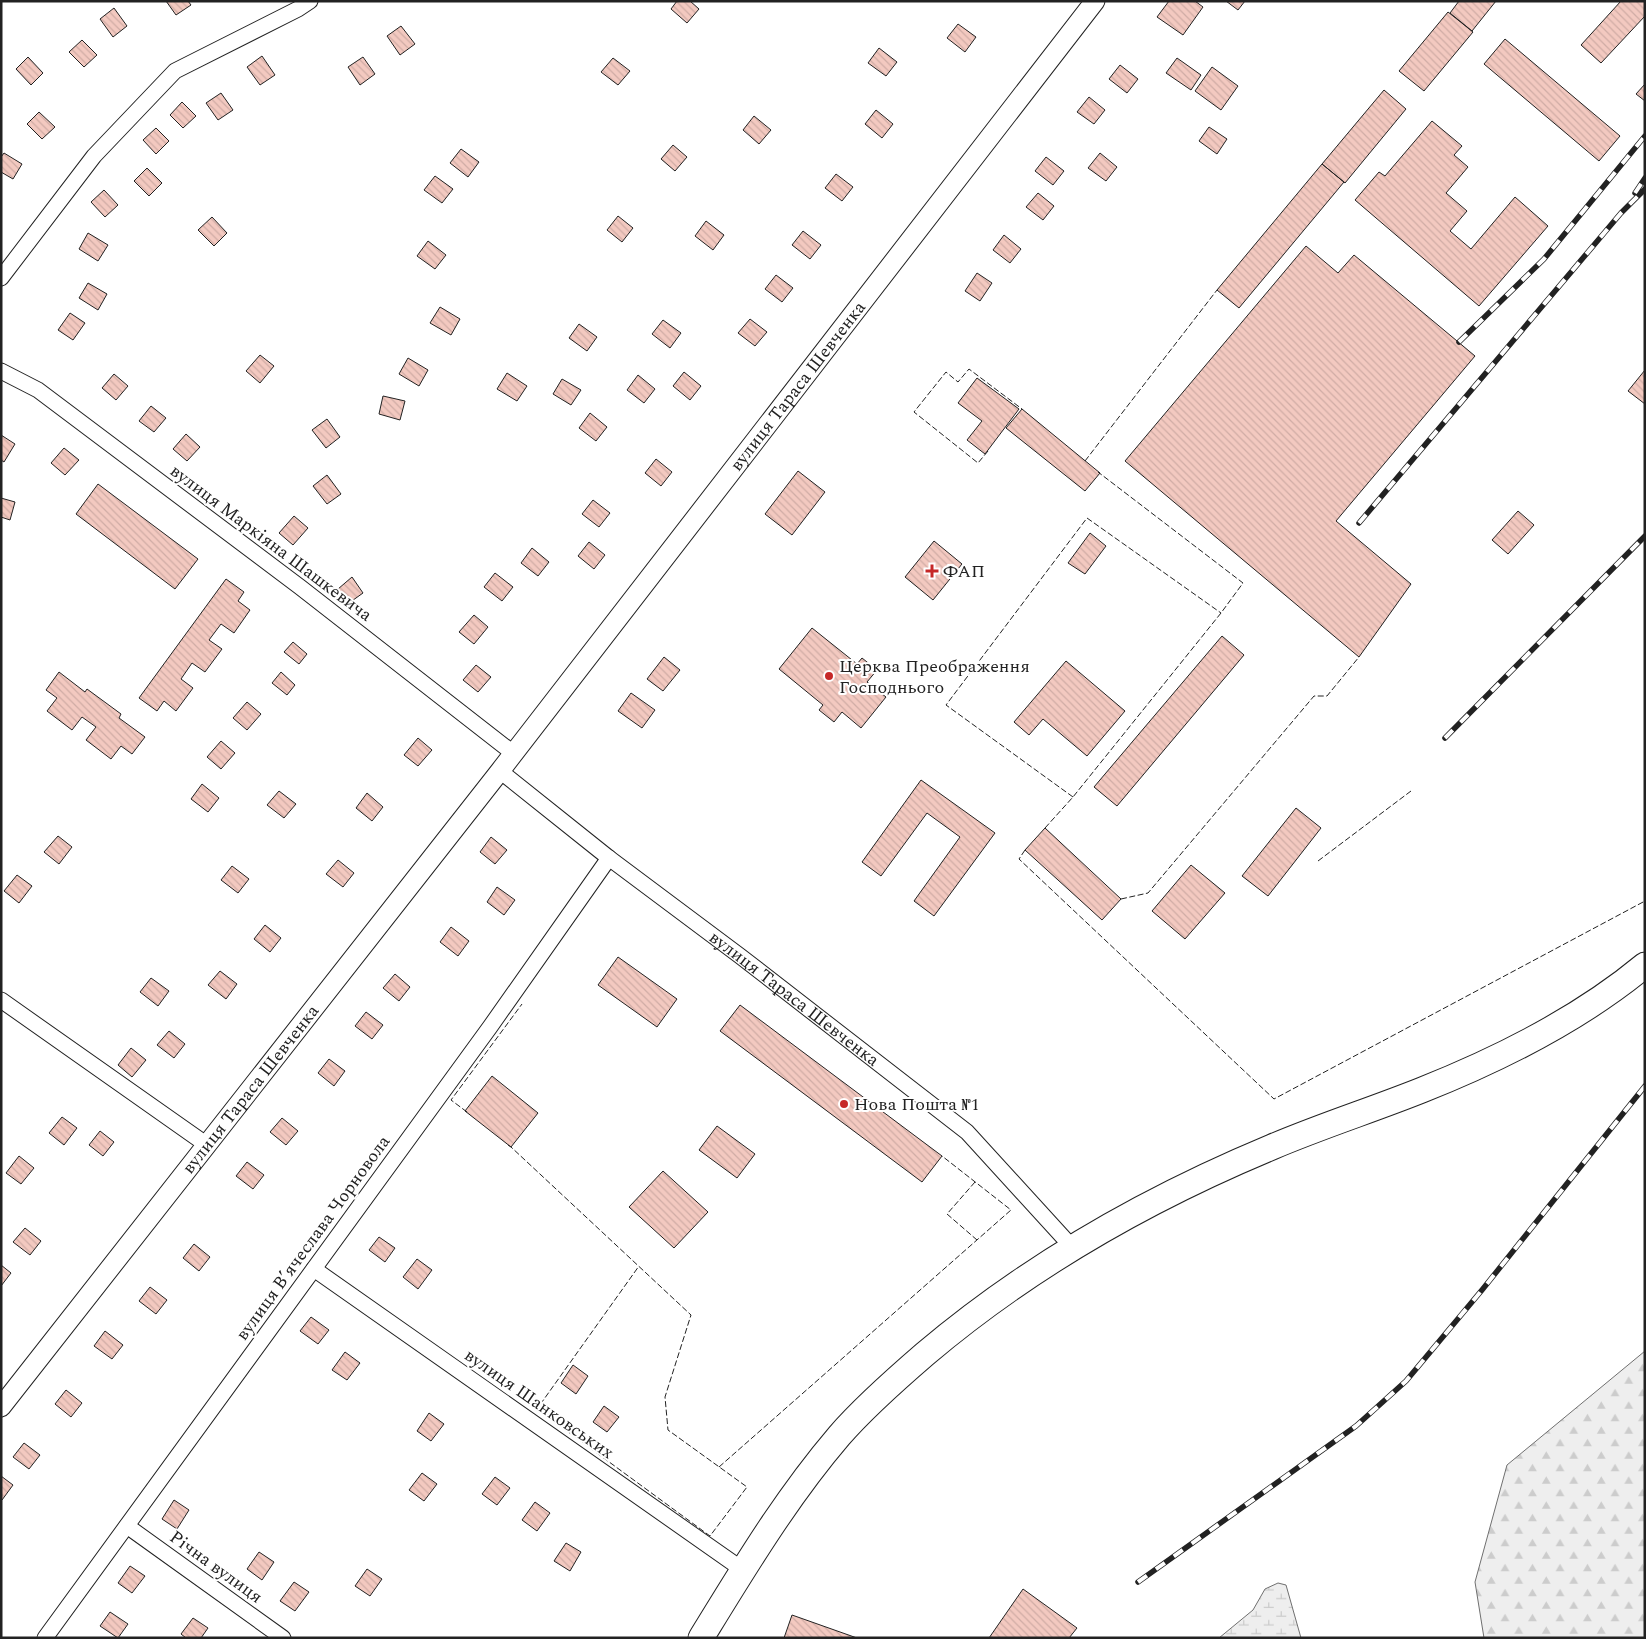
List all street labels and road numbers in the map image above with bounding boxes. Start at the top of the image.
street label: вулиця Тараса Шевченка [723,295,872,477]
street label: вулиця Маркіяна Шашкевича [164,458,378,628]
street label: вулиця Тараса Шевченка [703,924,885,1073]
street label: вулиця Тараса Шевченка [175,999,326,1180]
street label: вулиця Вʼячеслава Чорновола [229,1130,397,1346]
street label: вулиця Шанковських [459,1342,619,1466]
street label: Річна вулиця [164,1524,268,1610]

